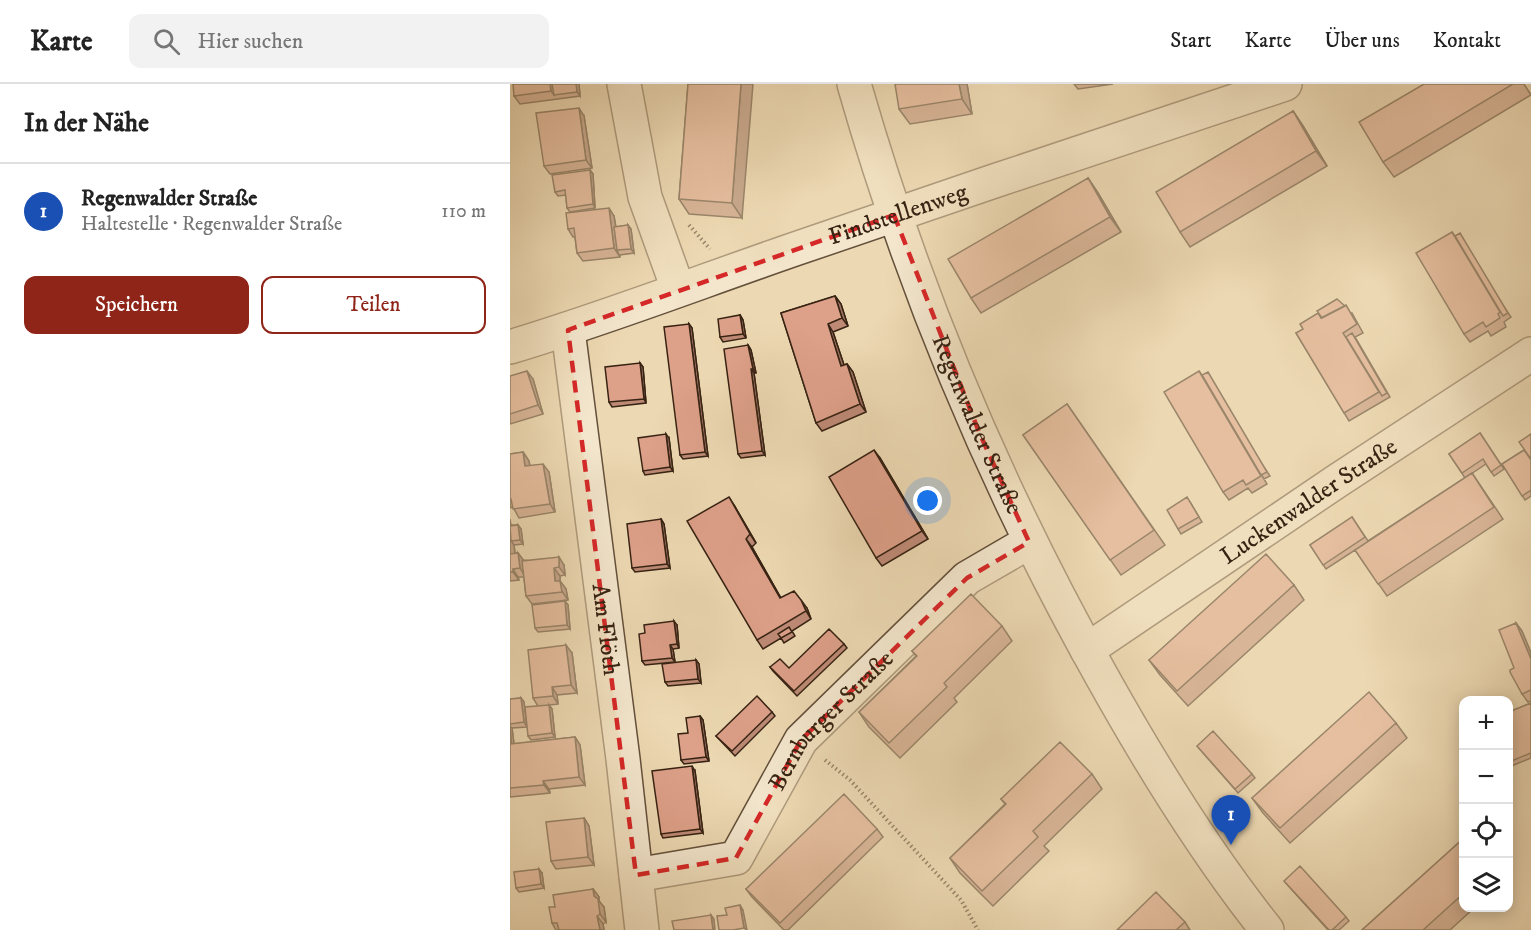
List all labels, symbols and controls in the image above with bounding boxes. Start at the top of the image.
search box [129,14,549,68]
text: Karte [30,24,93,59]
icon: search [150,25,183,58]
text: Hier suchen [198,28,303,55]
text: Start [1170,28,1212,54]
text: Karte [1245,28,1291,54]
text: Über uns [1324,28,1400,54]
text: Kontakt [1433,28,1501,54]
text: In der Nähe [24,107,149,140]
street label: Findstellenweg [825,177,972,252]
text: Regenwalder Straße [81,185,257,212]
text: 1 [40,199,47,224]
text: 110 m [441,199,486,224]
text: Haltestelle · Regenwalder Straße [81,212,342,237]
button: Speichern [24,276,249,334]
button: Teilen [261,276,486,334]
street label: Regenwalder Straße [925,330,1029,519]
street label: Luckenwalder Straße [1215,432,1403,571]
your location [913,486,942,515]
street label: Am Flöth [585,582,626,678]
street label: Bernburger Straße [762,644,900,796]
map controls [1459,696,1513,912]
button: + [1459,696,1513,750]
button: − [1459,750,1513,804]
pin: 1 [1212,796,1250,845]
button: locate [1459,804,1513,858]
button: layers [1459,858,1513,912]

